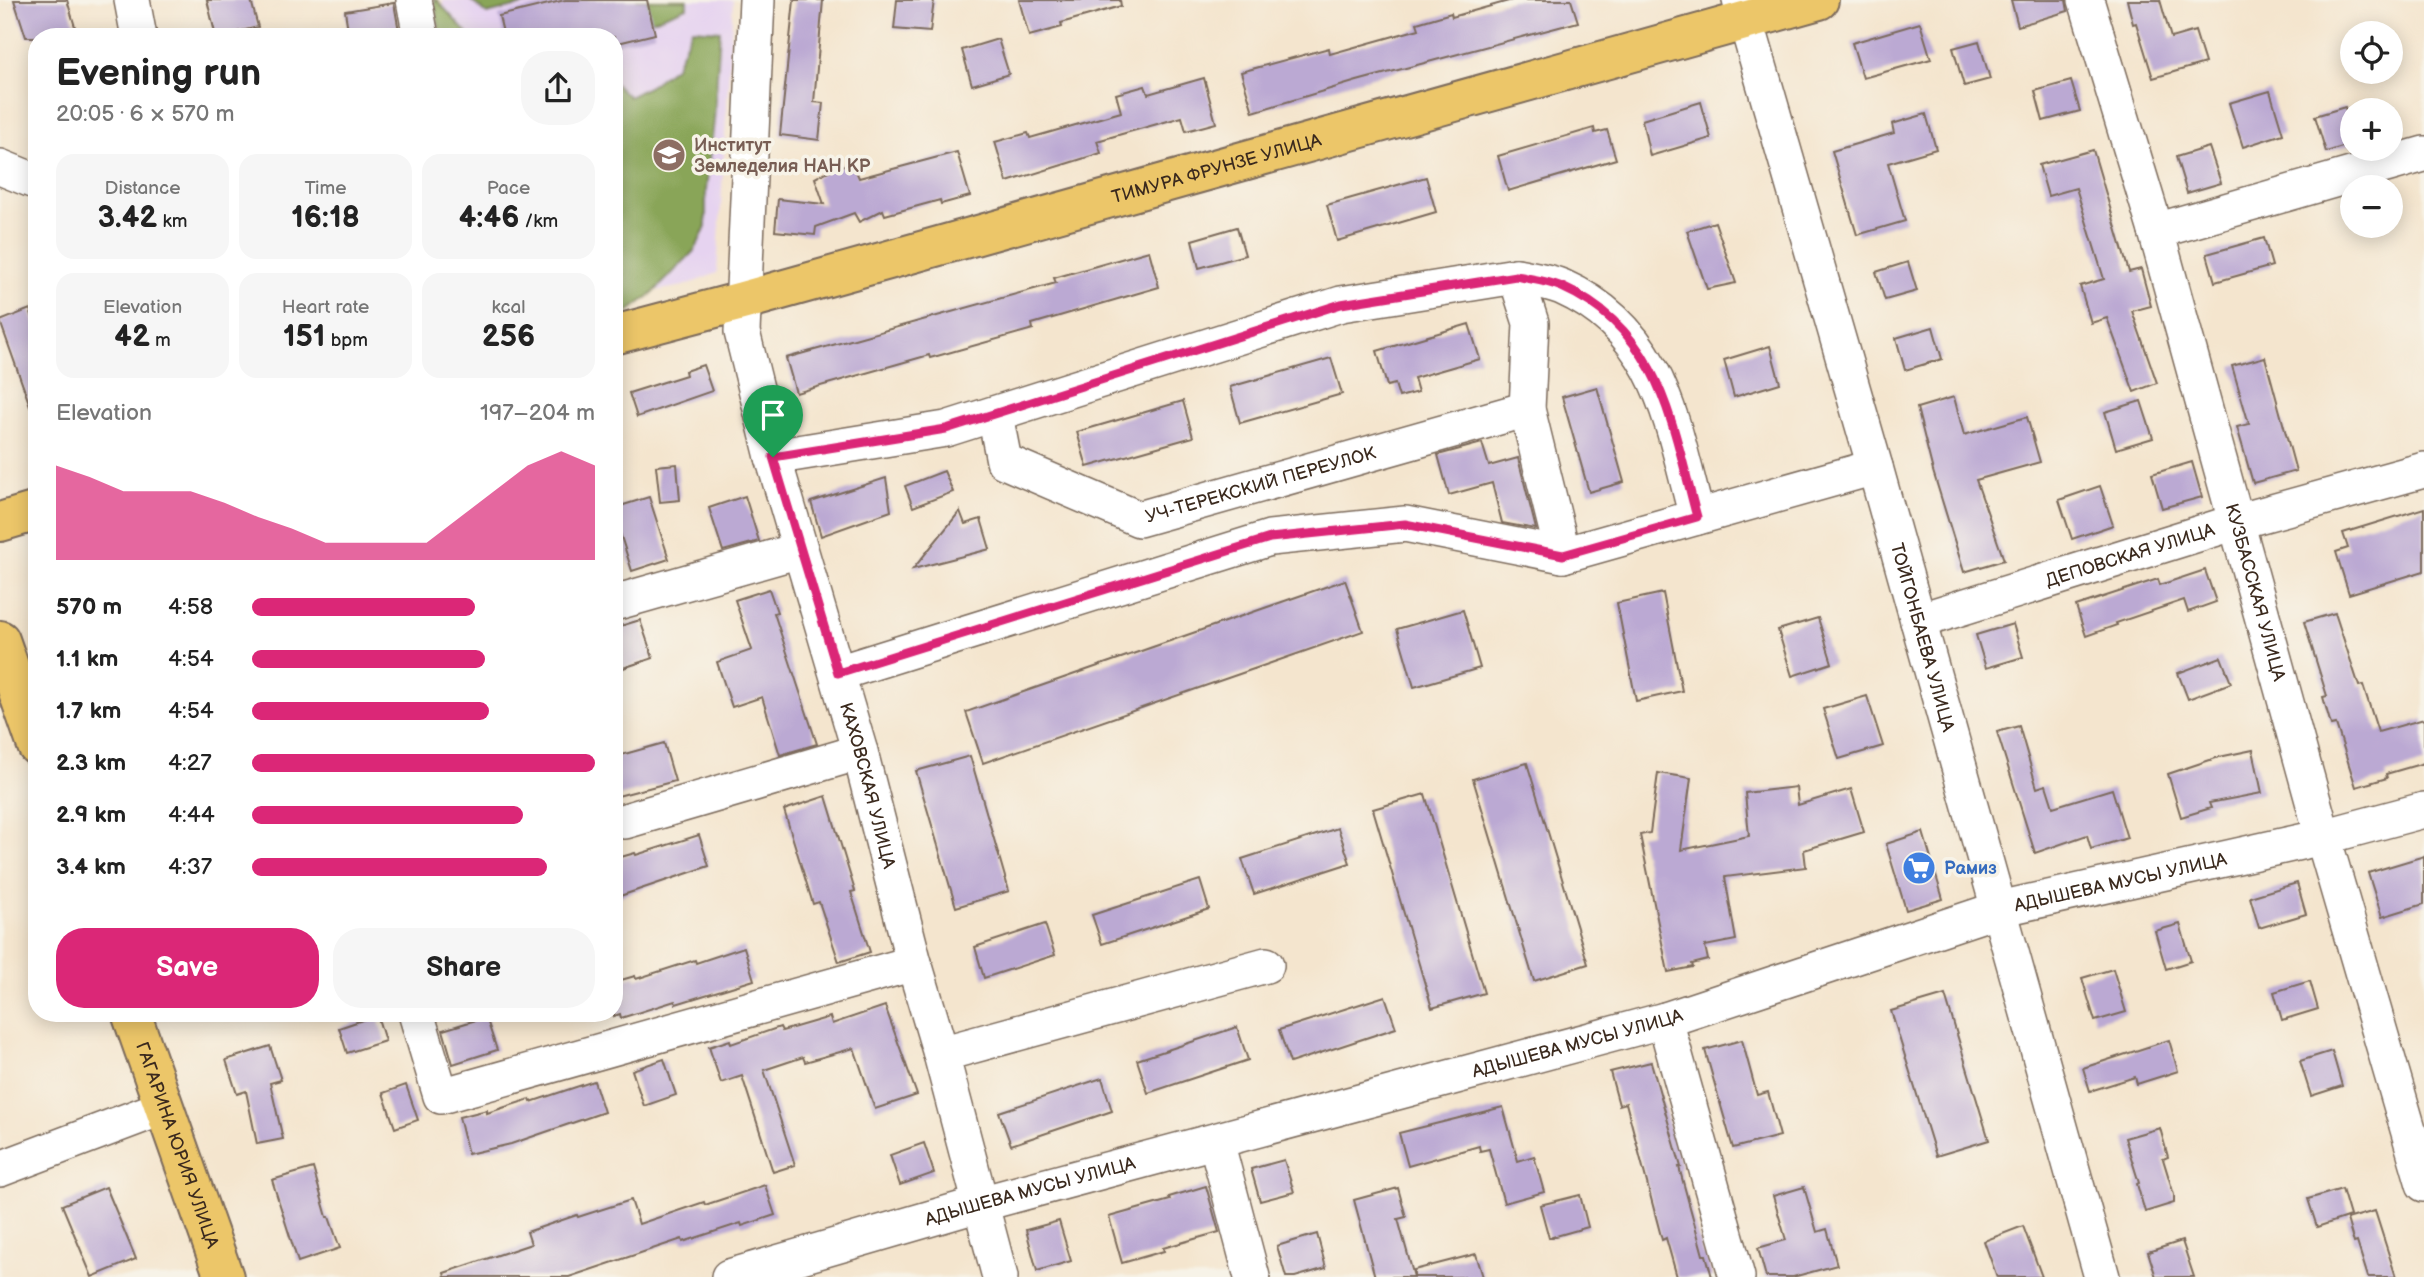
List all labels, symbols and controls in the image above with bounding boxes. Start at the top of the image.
map controls [2340,21,2403,238]
button: locate [2340,21,2403,84]
text: Evening run [56,51,261,96]
button: share [521,51,595,125]
button: + [2340,98,2403,161]
text: 20:05 · 6 × 570 m [56,100,234,128]
street label: ТИМУРА ФРУНЗЕ УЛИЦА [1109,130,1324,208]
place label: Институт Земледелия НАН КР [694,135,871,177]
school or university icon: Институт Земледелия НАН КР [650,136,688,174]
button: − [2340,175,2403,238]
text: Distance [105,177,180,200]
text: Time [304,177,347,200]
text: Pace [487,177,530,200]
text: 3.42 [98,200,157,236]
text: 16:18 [291,200,360,236]
text: 4:46 [459,200,519,236]
text: km [157,210,187,233]
text: /km [519,210,558,233]
text: Elevation [103,296,182,319]
text: Heart rate [282,296,369,319]
text: kcal [491,296,526,319]
text: 42 [114,319,150,355]
text: 151 [283,319,326,355]
text: 256 [482,319,535,355]
text: m [150,329,171,352]
text: bpm [326,329,368,352]
pin [743,385,803,457]
icon: arrive [754,396,792,434]
text: Elevation [56,399,152,427]
text: 197–204 m [480,399,595,427]
street label: УЧ-ТЕРЕКСКИЙ ПЕРЕУЛОК [1143,442,1378,528]
street label: КУЗБАССКАЯ УЛИЦА [2221,501,2290,683]
street label: ДЕПОВСКАЯ УЛИЦА [2043,519,2217,592]
street label: ТОЙГОНБАЕВА УЛИЦА [1886,541,1959,734]
text: 570 m [56,593,122,621]
text: 4:58 [168,593,213,621]
text: 1.1 km [56,645,118,673]
text: 4:54 [168,645,214,673]
text: 1.7 km [56,697,121,725]
text: 4:54 [168,697,214,725]
street label: КАХОВСКАЯ УЛИЦА [835,700,899,871]
text: 2.3 km [56,749,126,777]
text: 4:27 [168,749,212,777]
text: 2.9 km [56,801,126,829]
text: 4:44 [168,801,215,829]
supermarket icon: Рамиз [1900,849,1938,887]
street label: АДЫШЕВА МУСЫ УЛИЦА [2011,849,2229,917]
text: 3.4 km [56,853,126,881]
text: 4:37 [168,853,212,881]
place label: Рамиз [1944,858,1997,879]
button: Save [56,928,319,1008]
button: Share [333,928,595,1008]
street label: АДЫШЕВА МУСЫ УЛИЦА [1469,1005,1686,1083]
street label: ГАГАРИНА ЮРИЯ УЛИЦА [131,1040,223,1251]
street label: АДЫШЕВА МУСЫ УЛИЦА [921,1153,1138,1231]

